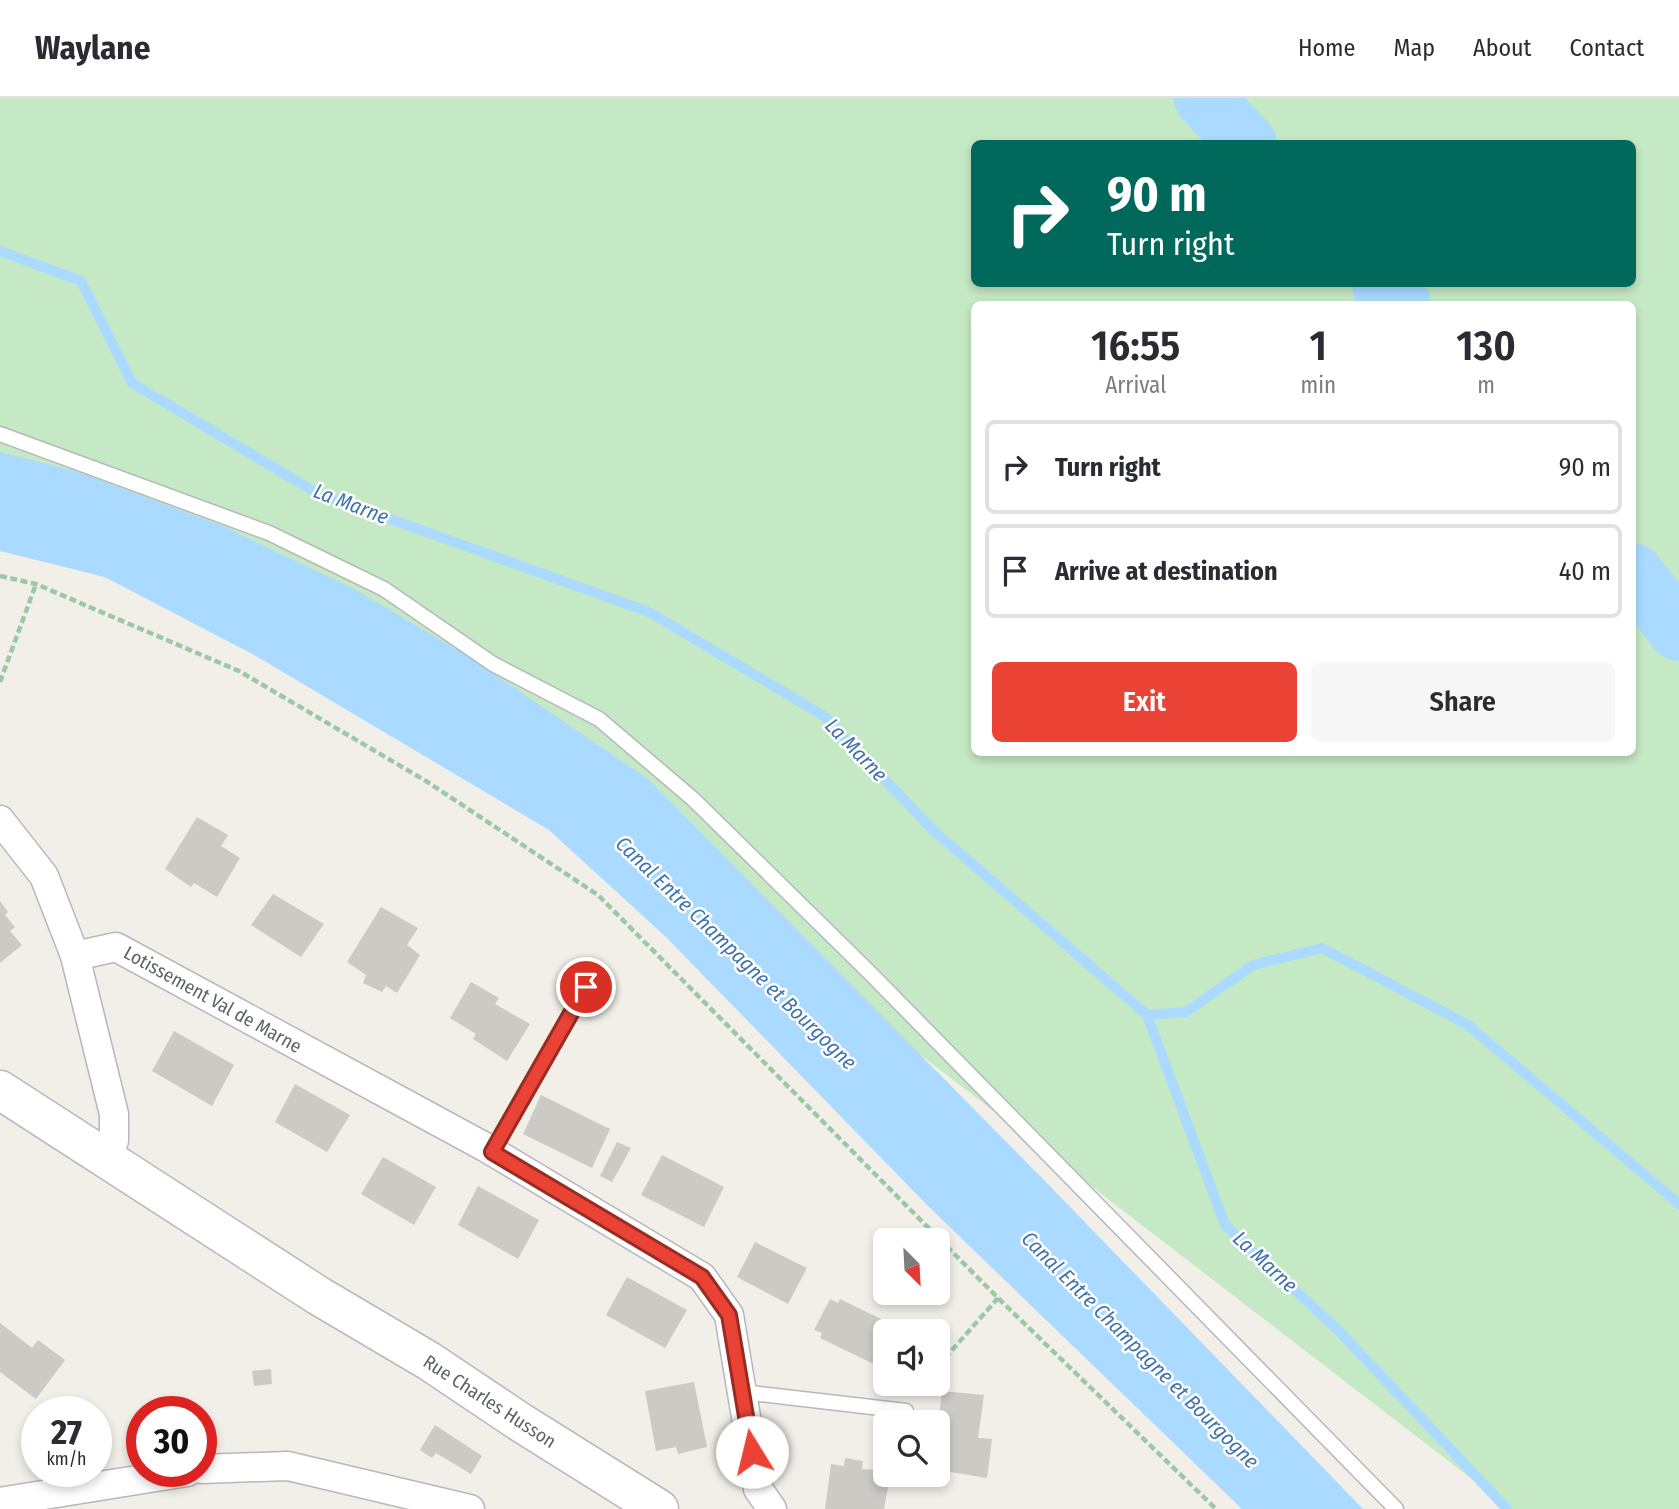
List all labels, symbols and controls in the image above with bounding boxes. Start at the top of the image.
text: Waylane [35,28,150,68]
text: Home [1298,34,1355,62]
text: Map [1393,34,1435,62]
text: About [1473,34,1531,62]
text: Contact [1569,34,1644,62]
text: 90 m [1107,165,1207,224]
icon: right [992,168,1083,259]
text: Turn right [1107,225,1234,263]
text: 16:55 [1091,321,1180,371]
text: 1 [1310,321,1327,371]
text: 130 [1456,321,1516,371]
text: Arrival [1105,371,1166,399]
text: min [1300,371,1336,399]
text: m [1477,371,1495,399]
icon: right [996,448,1034,486]
text: Turn right [1055,452,1161,483]
text: 90 m [1559,452,1611,483]
water label: La Marne [310,478,392,530]
icon: arrive [996,552,1034,590]
text: Arrive at destination [1055,556,1278,587]
text: 40 m [1559,556,1611,587]
button: Exit [992,662,1297,742]
button: Share [1311,662,1615,742]
water label: La Marne [819,713,893,787]
water label: Canal Entre Champagne et Bourgogne [610,831,862,1075]
street label: Lotissement Val de Marne [120,941,306,1058]
pin [556,957,616,1017]
icon: arrive [567,968,605,1006]
water label: Canal Entre Champagne et Bourgogne [1016,1226,1264,1474]
water label: La Marne [1227,1226,1303,1298]
north arrow [873,1228,950,1306]
map controls [873,1228,950,1487]
button: sound [873,1319,950,1396]
street label: Rue Charles Husson [419,1350,561,1453]
speed limit sign: 30 [126,1396,217,1487]
button: search [873,1410,950,1487]
text: 27 [51,1411,82,1453]
position arrow [715,1415,789,1489]
text: km/h [46,1448,87,1470]

